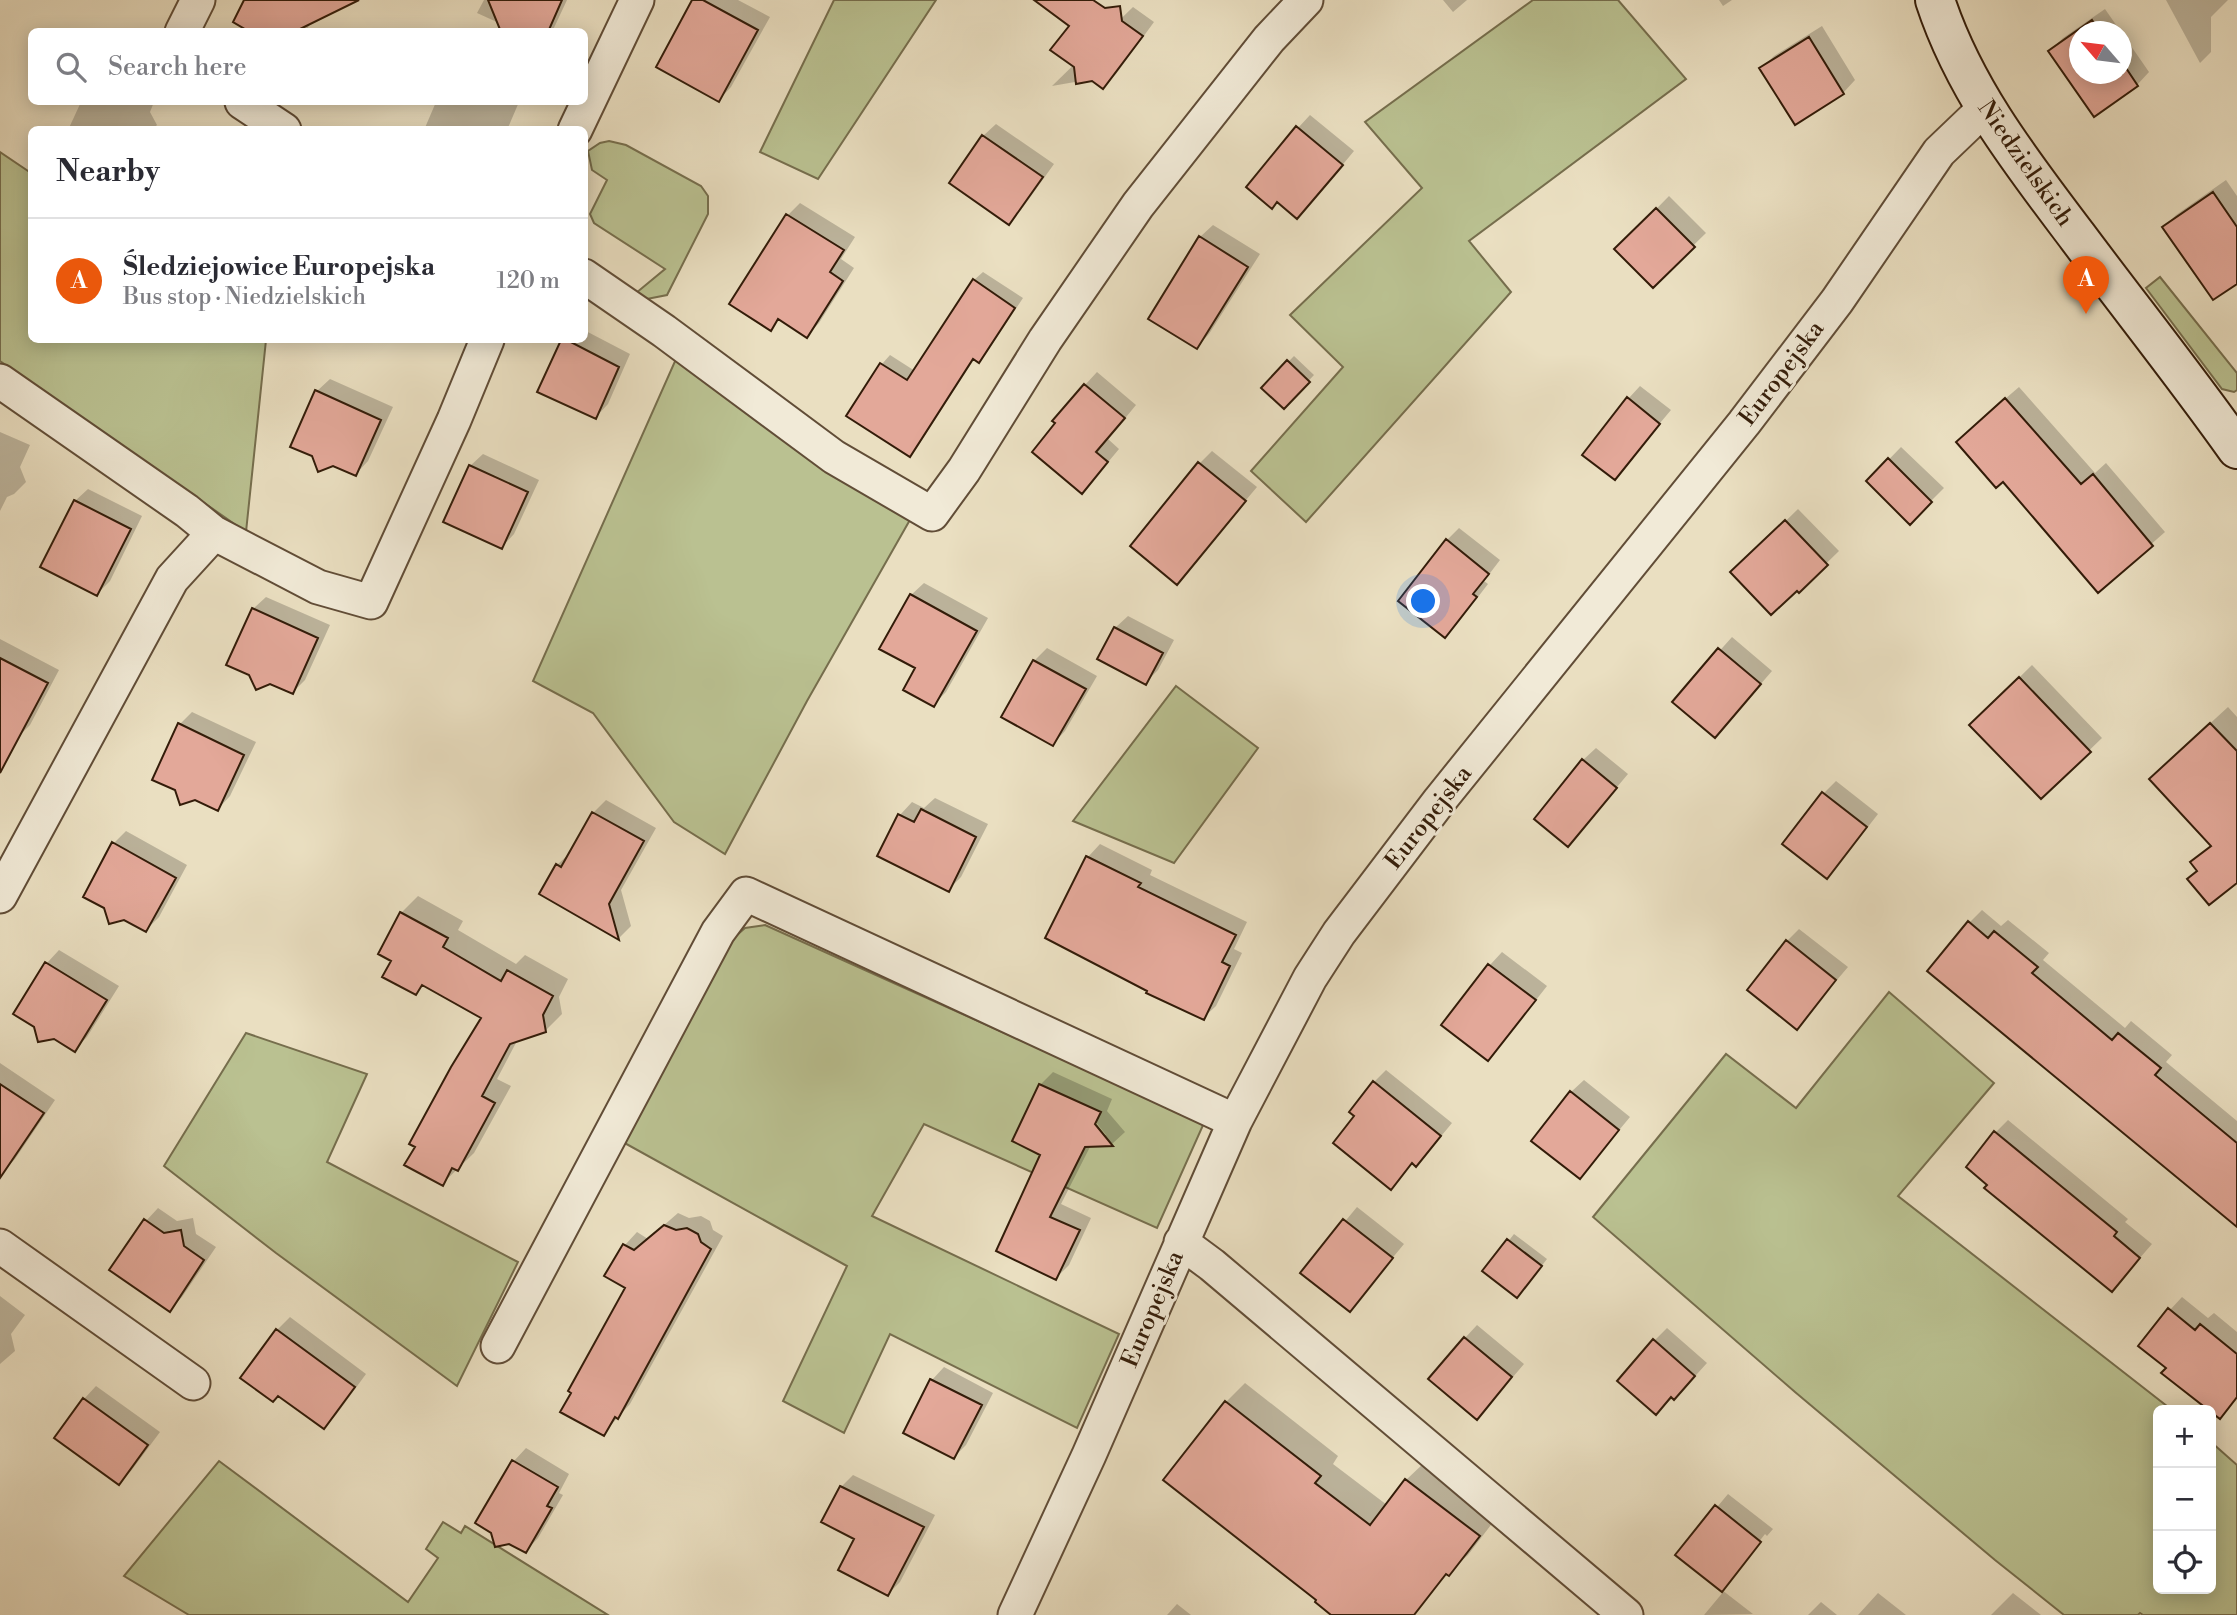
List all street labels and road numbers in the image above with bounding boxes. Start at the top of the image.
street label: Niedzielskich [1971,95,2080,233]
street label: Europejska [1733,315,1832,432]
street label: Europejska [1379,759,1479,876]
street label: Europejska [1115,1246,1191,1372]

